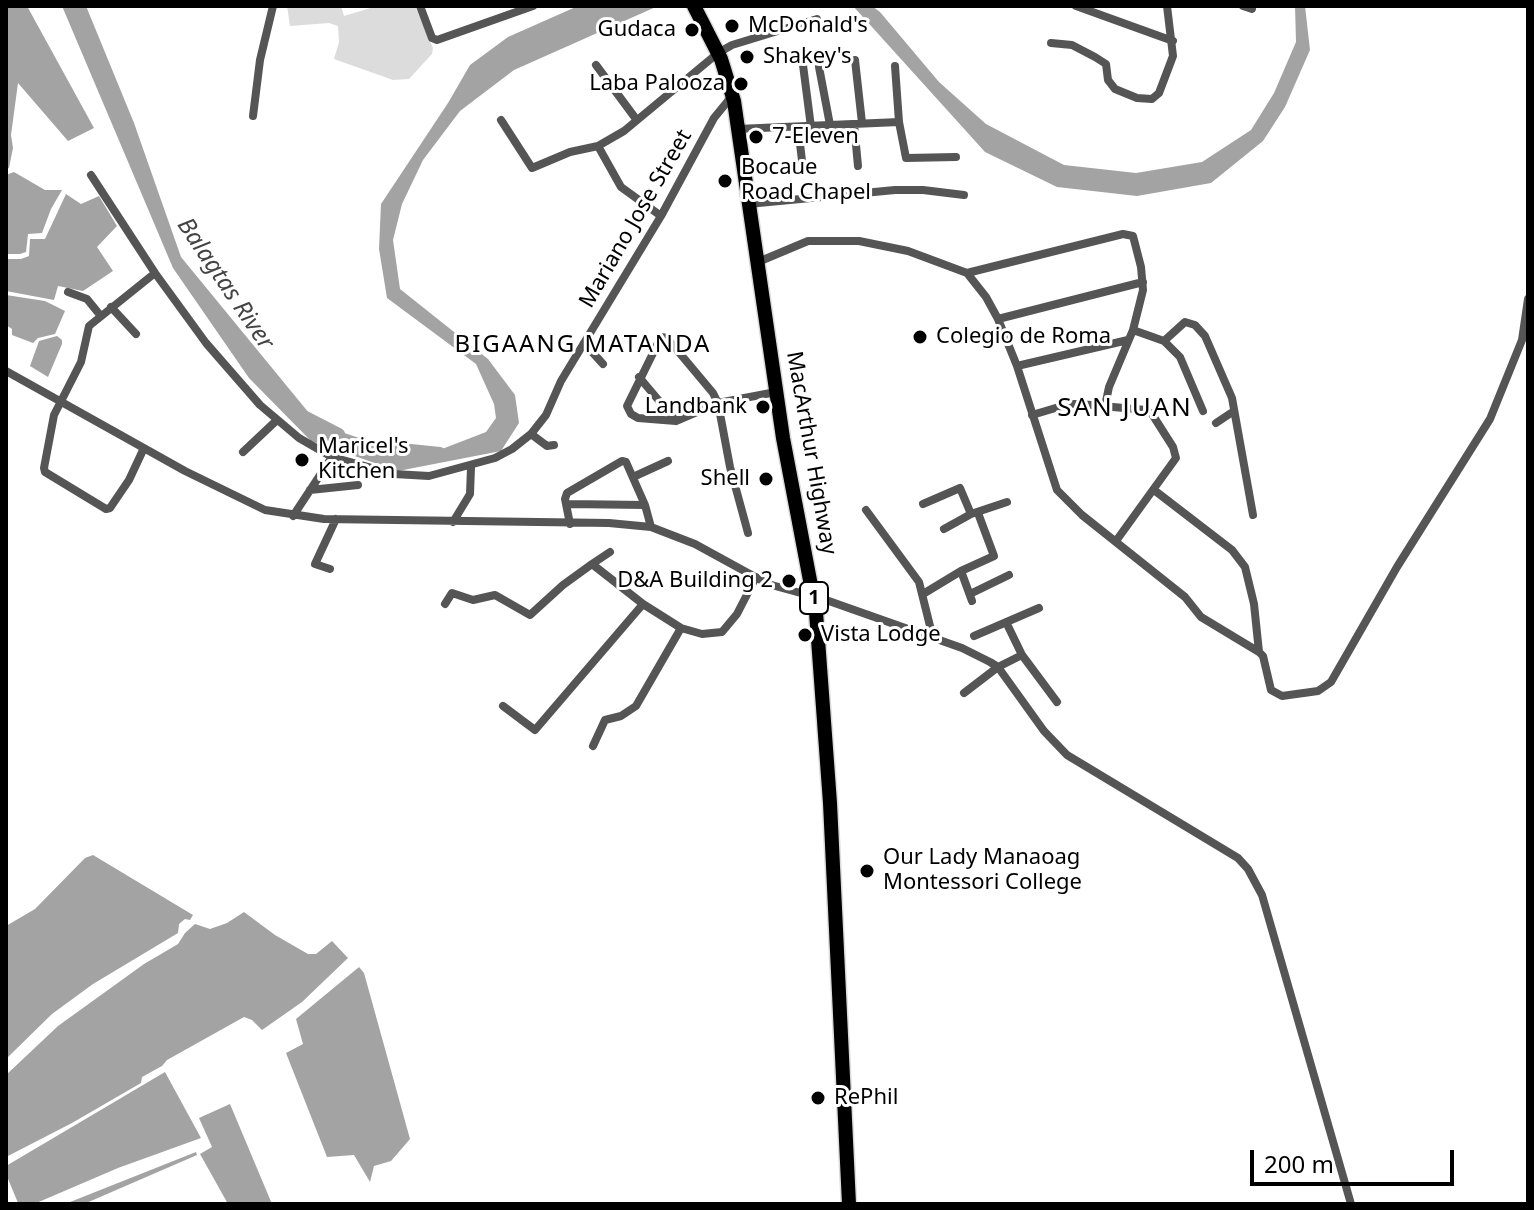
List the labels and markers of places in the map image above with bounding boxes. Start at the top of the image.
place label: McDonald's [748,13,868,39]
place label: Gudaca [598,17,676,43]
marker: McDonald's [723,17,741,35]
marker: Gudaca [683,21,701,39]
place label: Shakey's [763,44,852,70]
marker: Shakey's [738,48,756,66]
place label: Laba Palooza [589,71,725,97]
marker: Laba Palooza [732,75,750,93]
place label: 7-Eleven [772,124,859,150]
marker: 7-Eleven [747,128,765,146]
place label: Bocaue Road Chapel [741,155,871,206]
marker: Bocaue Road Chapel [716,172,734,190]
place label: Colegio de Roma [936,324,1111,350]
marker: Colegio de Roma [911,328,929,346]
place label: Landbank [645,394,747,420]
marker: Landbank [754,398,772,416]
place label: Maricel's Kitchen [318,434,409,486]
marker: Maricel's Kitchen [293,451,311,469]
place label: Shell [701,466,750,492]
marker: Shell [757,470,775,488]
place label: D&A Building 2 [617,568,773,594]
marker: D&A Building 2 [780,572,798,590]
place label: Vista Lodge [821,622,941,648]
marker: Vista Lodge [796,626,814,644]
place label: Our Lady Manaoag Montessori College [883,845,1082,896]
marker: Our Lady Manaoag Montessori College [858,862,876,880]
place label: RePhil [834,1085,898,1111]
marker: RePhil [809,1089,827,1107]

